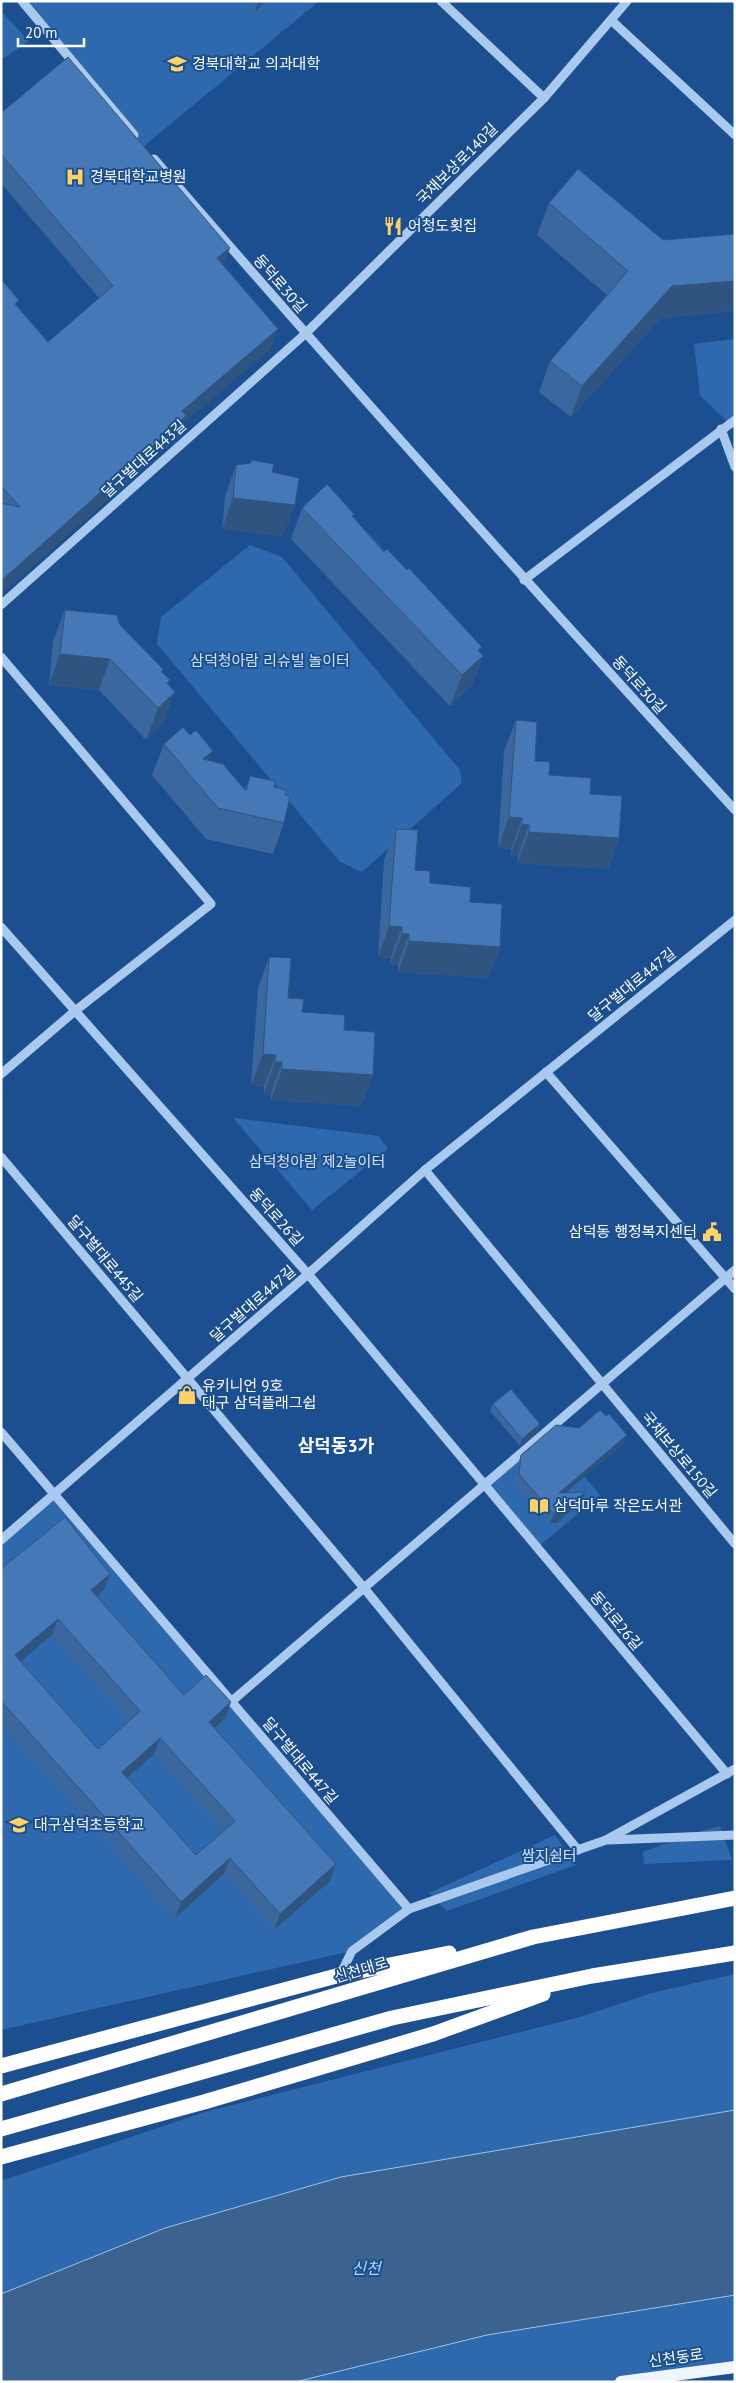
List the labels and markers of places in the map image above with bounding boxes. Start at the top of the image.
school or university icon: 경북대학교 의과대학 [166,53,188,75]
place label: 경북대학교 의과대학 [192,54,320,73]
hospital icon: 경북대학교병원 [64,166,86,188]
place label: 경북대학교병원 [90,167,187,186]
restaurant icon: 어청도횟집 [382,215,404,237]
place label: 어청도횟집 [408,216,477,235]
public building icon: 삼덕동 행정복지센터 [701,1221,723,1243]
place label: 삼덕동 행정복지센터 [569,1222,697,1241]
place label: 유키니언 9호 대구 삼덕플래그쉽 [202,1376,316,1412]
shop icon: 유키니언 9호 대구 삼덕플래그쉽 [176,1384,198,1406]
library icon: 삼덕마루 작은도서관 [528,1495,550,1517]
place label: 삼덕마루 작은도서관 [554,1496,682,1515]
school or university icon: 대구삼덕초등학교 [8,1814,30,1836]
place label: 대구삼덕초등학교 [34,1815,144,1834]

